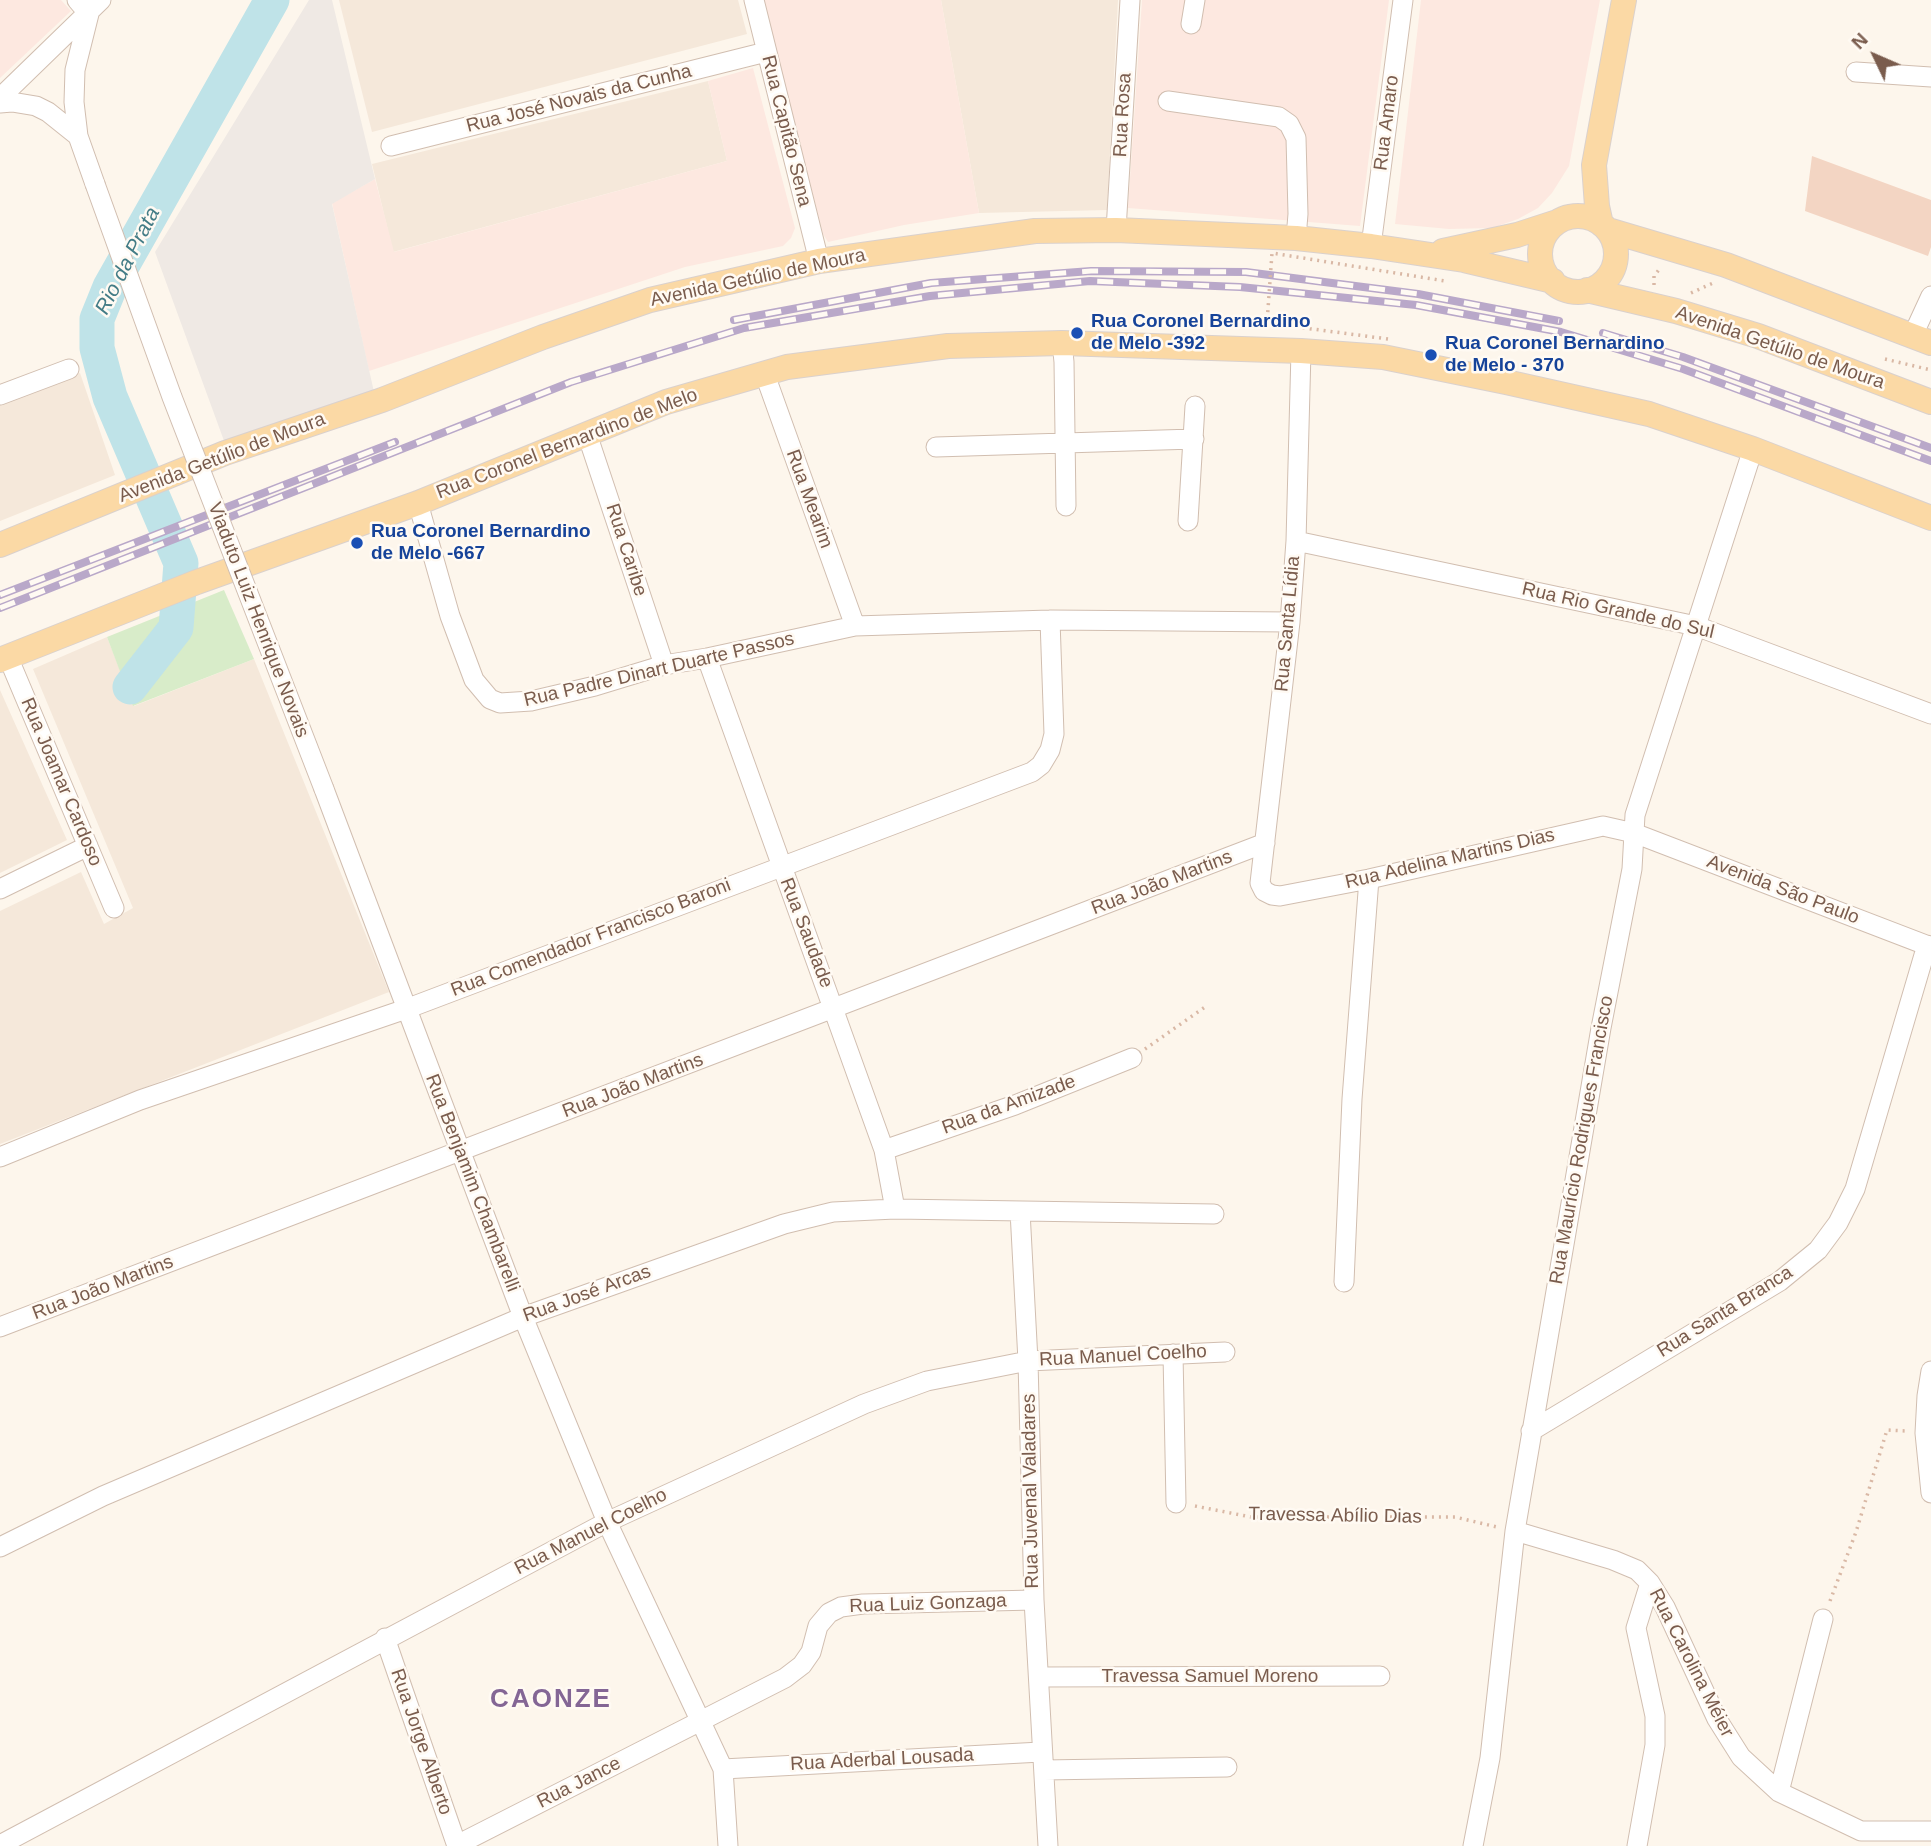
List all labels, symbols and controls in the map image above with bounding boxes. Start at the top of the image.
north arrow [1840,21,1910,91]
text: N [1847,29,1872,53]
street label: Rua Capitão Sena [756,53,816,209]
street label: Rua José Novais da Cunha [464,60,694,138]
street label: Rua Rosa [1109,72,1137,158]
street label: Rua Amaro [1370,74,1404,172]
water label: Rio da Prata [90,203,166,319]
street label: Avenida Getúlio de Moura [648,244,868,312]
street label: Avenida Getúlio de Moura [1673,302,1887,394]
place label: Rua Coronel Bernardino de Melo -392 [1091,311,1311,355]
marker: Rua Coronel Bernardino de Melo -392 [1069,325,1085,341]
place label: Rua Coronel Bernardino de Melo - 370 [1445,333,1665,377]
marker: Rua Coronel Bernardino de Melo - 370 [1423,347,1439,363]
street label: Rua Coronel Bernardino de Melo [433,384,701,504]
street label: Avenida Getúlio de Moura [116,408,328,508]
street label: Rua Mearim [781,446,837,552]
street label: Viaduto Luiz Henrique Novais [203,499,313,741]
street label: Rua Caribe [600,501,652,599]
place label: Rua Coronel Bernardino de Melo -667 [371,521,591,565]
marker: Rua Coronel Bernardino de Melo -667 [349,535,365,551]
street label: Rua Santa Lídia [1271,555,1305,693]
street label: Rua Rio Grande do Sul [1520,578,1716,644]
street label: Rua Padre Dinart Duarte Passos [522,628,796,712]
street label: Rua Joamar Cardoso [15,694,107,870]
street label: Rua Adelina Martins Dias [1343,824,1557,894]
street label: Rua João Martins [1088,846,1236,920]
street label: Avenida São Paulo [1704,850,1862,930]
street label: Rua Comendador Francisco Baroni [448,874,734,1002]
street label: Rua Saudade [775,875,837,991]
street label: Rua Maurício Rodrigues Francisco [1545,994,1619,1286]
street label: Rua João Martins [559,1049,707,1123]
street label: Rua da Amizade [939,1070,1079,1140]
street label: Rua Benjamim Chambarelli [420,1071,524,1295]
street label: Rua João Martins [29,1251,177,1325]
street label: Rua José Arcas [520,1260,654,1328]
street label: Rua Santa Branca [1653,1261,1797,1363]
street label: Rua Manuel Coelho [1039,1340,1207,1372]
street label: Rua Juvenal Valadares [1018,1393,1044,1589]
street label: Rua Manuel Coelho [511,1484,671,1580]
street label: Travessa Abílio Dias [1248,1503,1422,1529]
street label: Rua Carolina Méier [1644,1585,1738,1741]
street label: Rua Luiz Gonzaga [849,1590,1007,1618]
street label: Rua Jorge Alberto [385,1666,457,1818]
street label: Travessa Samuel Moreno [1102,1666,1318,1688]
district label: CAONZE [491,1684,611,1716]
street label: Rua Aderbal Lousada [790,1744,974,1776]
street label: Rua Jance [533,1752,625,1814]

